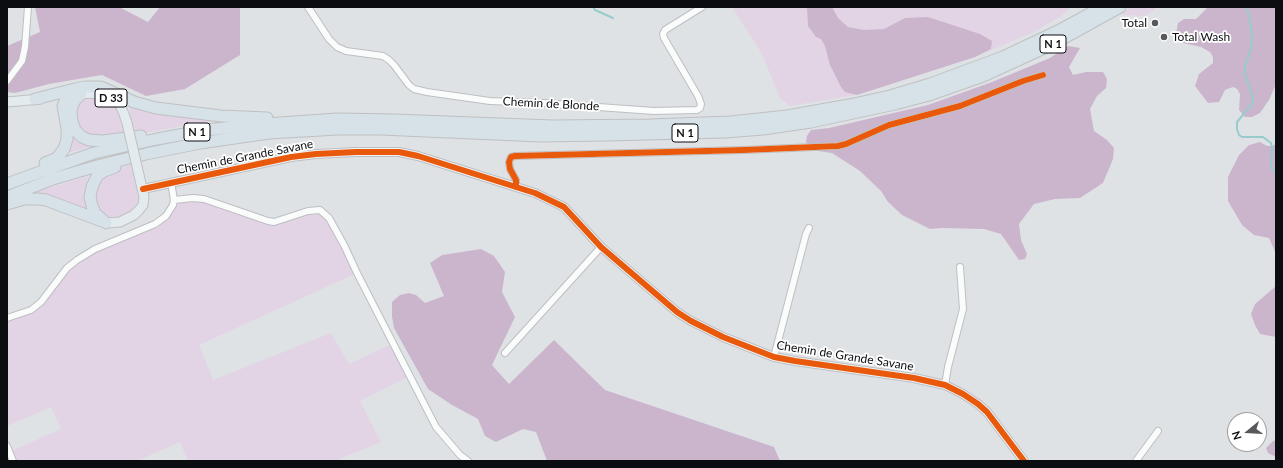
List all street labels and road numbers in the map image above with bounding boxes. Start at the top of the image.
road number: N 1 [1040,35,1066,53]
road number: D 33 [95,89,127,107]
street label: Chemin de Blonde [502,94,600,114]
road number: N 1 [184,123,210,141]
road number: N 1 [672,124,698,142]
street label: Chemin de Grande Savane [176,137,314,177]
street label: Chemin de Grande Savane [775,338,915,374]

